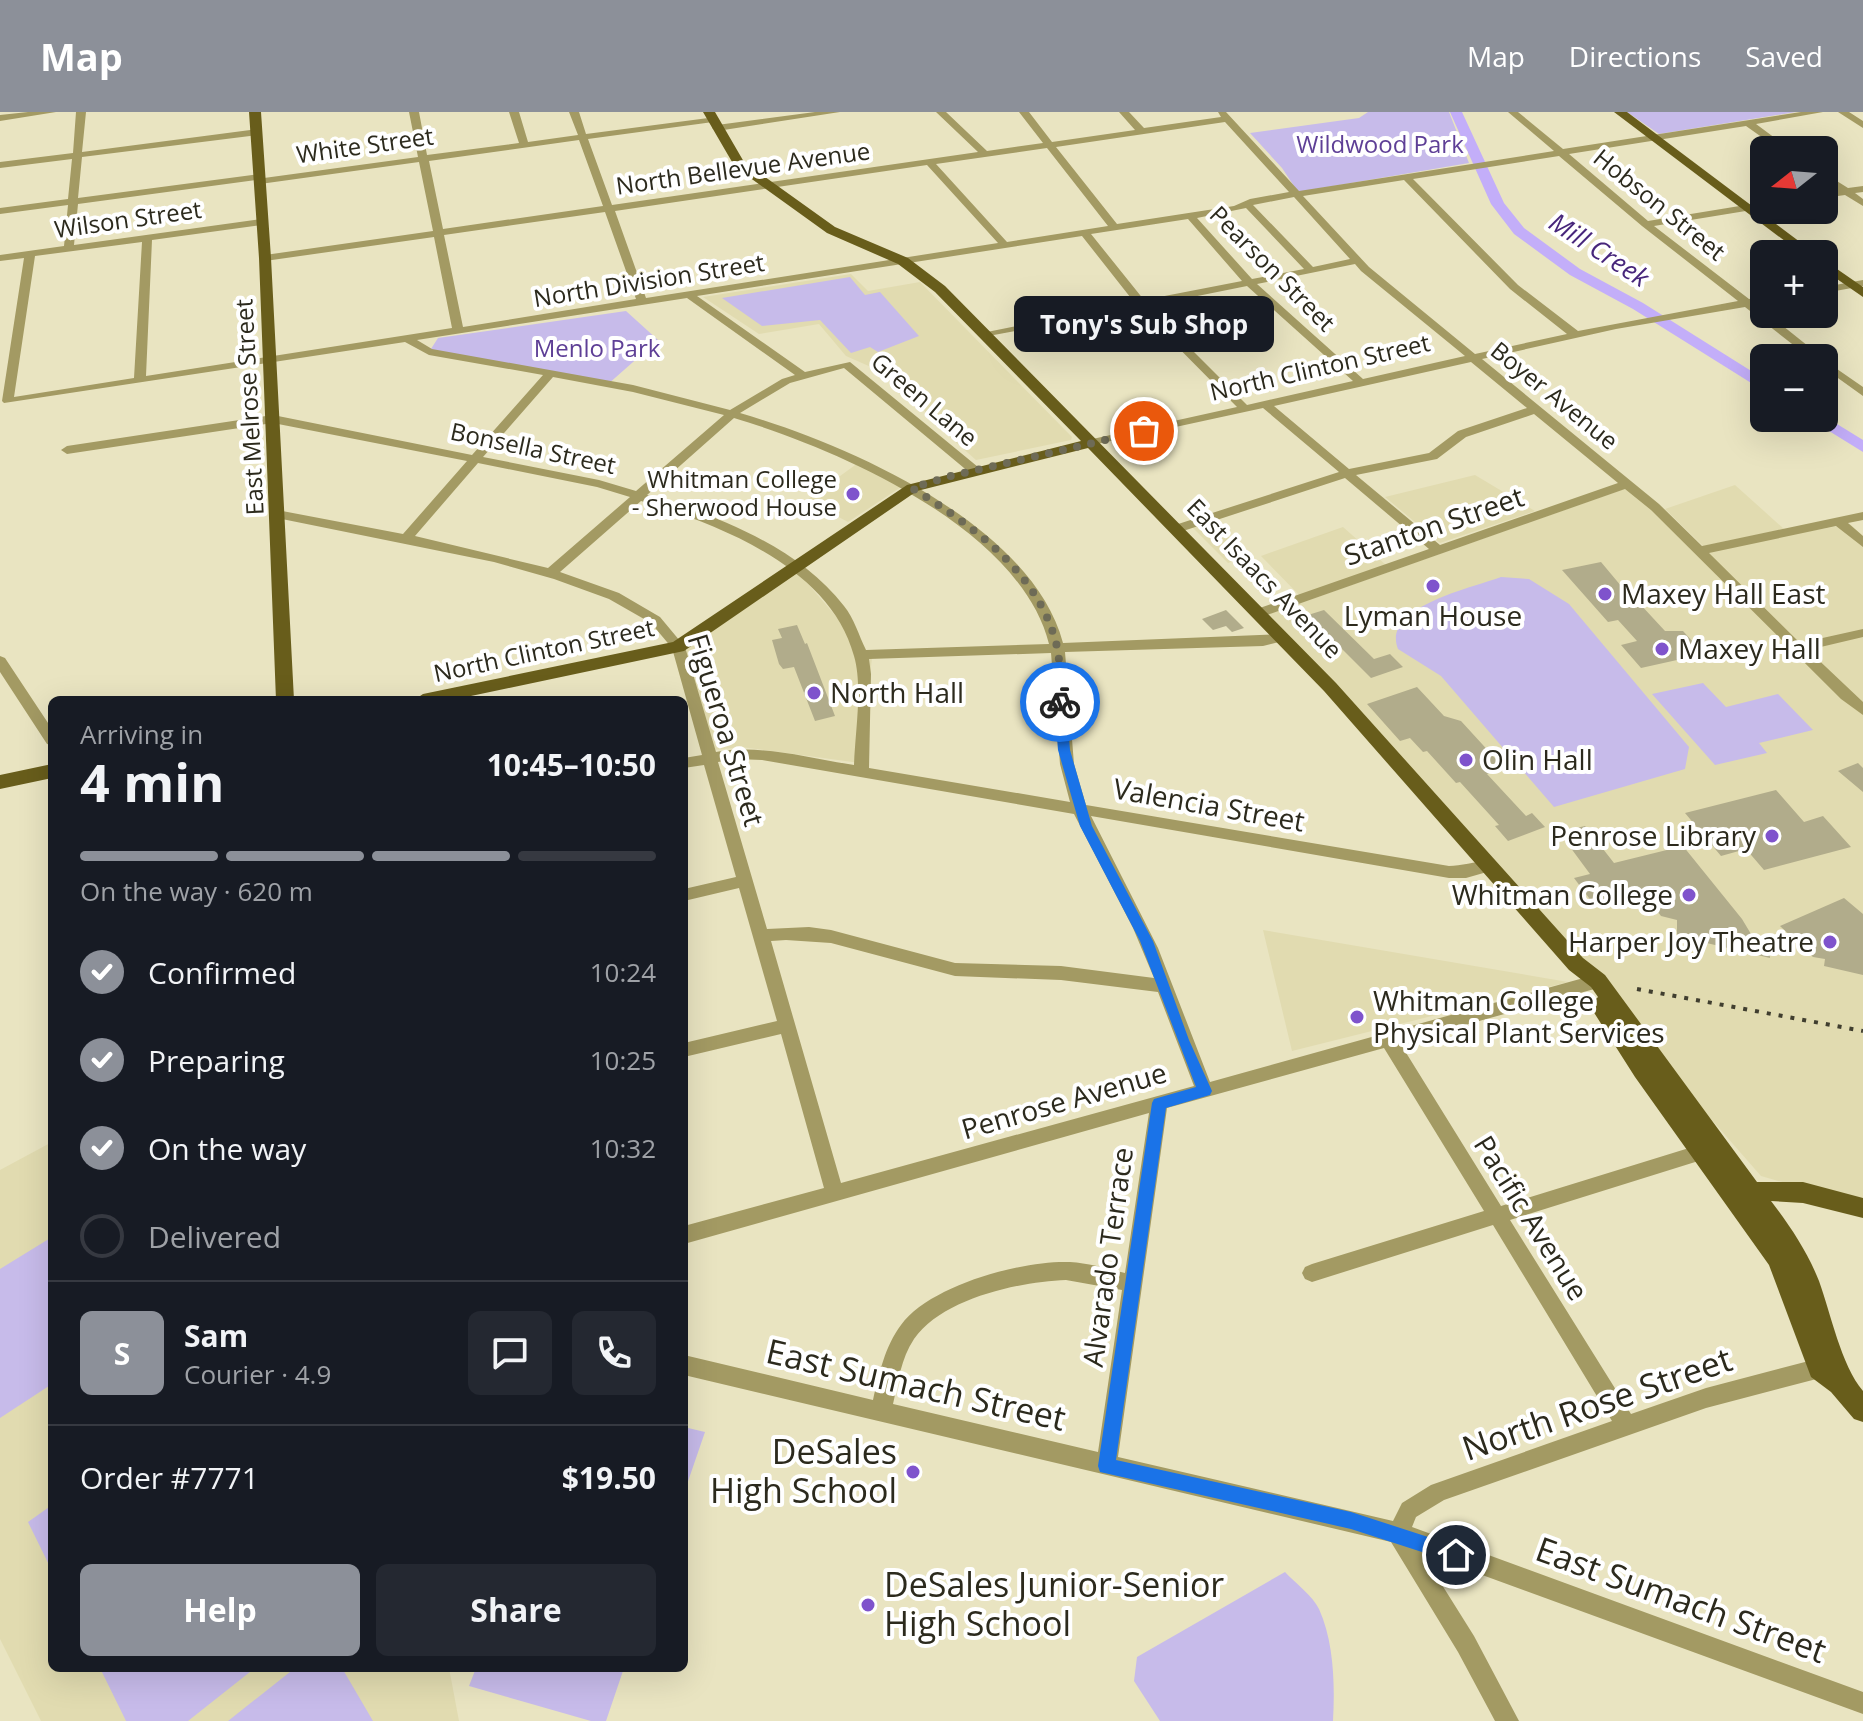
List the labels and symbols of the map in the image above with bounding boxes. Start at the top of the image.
street label: White Street [294,119,436,170]
park label: Wildwood Park [1296,127,1464,160]
street label: North Bellevue Avenue [614,133,872,202]
north arrow [1750,136,1838,224]
street label: Hobson Street [1587,140,1733,267]
street label: Wilson Street [52,192,203,245]
street label: Pearson Street [1203,198,1343,338]
water label: Mill Creek [1543,203,1658,296]
street label: North Division Street [531,245,767,314]
callout: Tony's Sub Shop [1014,295,1274,351]
street label: East Melrose Street [226,298,271,516]
street label: North Clinton Street [1206,325,1433,408]
park label: Menlo Park [534,331,661,364]
street label: Boyer Avenue [1484,333,1626,456]
street label: Green Lane [865,345,985,453]
pin [1110,397,1178,465]
street label: Bonsella Street [448,414,619,481]
place label: Whitman College - Sherwood House [632,462,837,523]
street label: Stanton Street [1339,477,1529,574]
marker: Whitman College - Sherwood House [844,485,862,503]
street label: East Isaacs Avenue [1180,491,1350,665]
place label: Maxey Hall East [1621,574,1825,612]
marker: Lyman House [1424,577,1442,595]
marker: Maxey Hall East [1596,585,1614,603]
place label: Lyman House [1344,596,1522,634]
street label: North Clinton Street [430,610,657,689]
street label: Figueroa Street [680,629,774,830]
place label: Maxey Hall [1678,629,1821,667]
marker: Maxey Hall [1653,640,1671,658]
courier [1020,662,1100,742]
place label: North Hall [830,673,964,711]
marker: North Hall [805,684,823,702]
place label: Olin Hall [1482,740,1593,778]
marker: Olin Hall [1457,751,1475,769]
street label: Valencia Street [1110,768,1308,840]
place label: Penrose Library [1550,816,1757,854]
marker: Penrose Library [1763,827,1781,845]
place label: Whitman College [1452,875,1673,913]
marker: Whitman College [1680,886,1698,904]
place label: Harper Joy Theatre [1568,922,1814,960]
marker: Harper Joy Theatre [1821,933,1839,951]
place label: Whitman College Physical Plant Services [1373,981,1665,1051]
marker: Whitman College Physical Plant Services [1348,1008,1366,1026]
street label: Penrose Avenue [957,1053,1171,1148]
street label: Pacific Avenue [1466,1128,1598,1307]
street label: Alvarado Terrace [1073,1145,1141,1369]
street label: East Sumach Street [762,1327,1070,1441]
street label: North Rose Street [1456,1335,1738,1471]
place label: DeSales High School [710,1428,897,1513]
marker: DeSales High School [904,1463,922,1481]
pin [1422,1521,1490,1589]
street label: East Sumach Street [1530,1525,1833,1673]
place label: DeSales Junior-Senior High School [884,1561,1224,1646]
marker: DeSales Junior-Senior High School [859,1596,877,1614]

